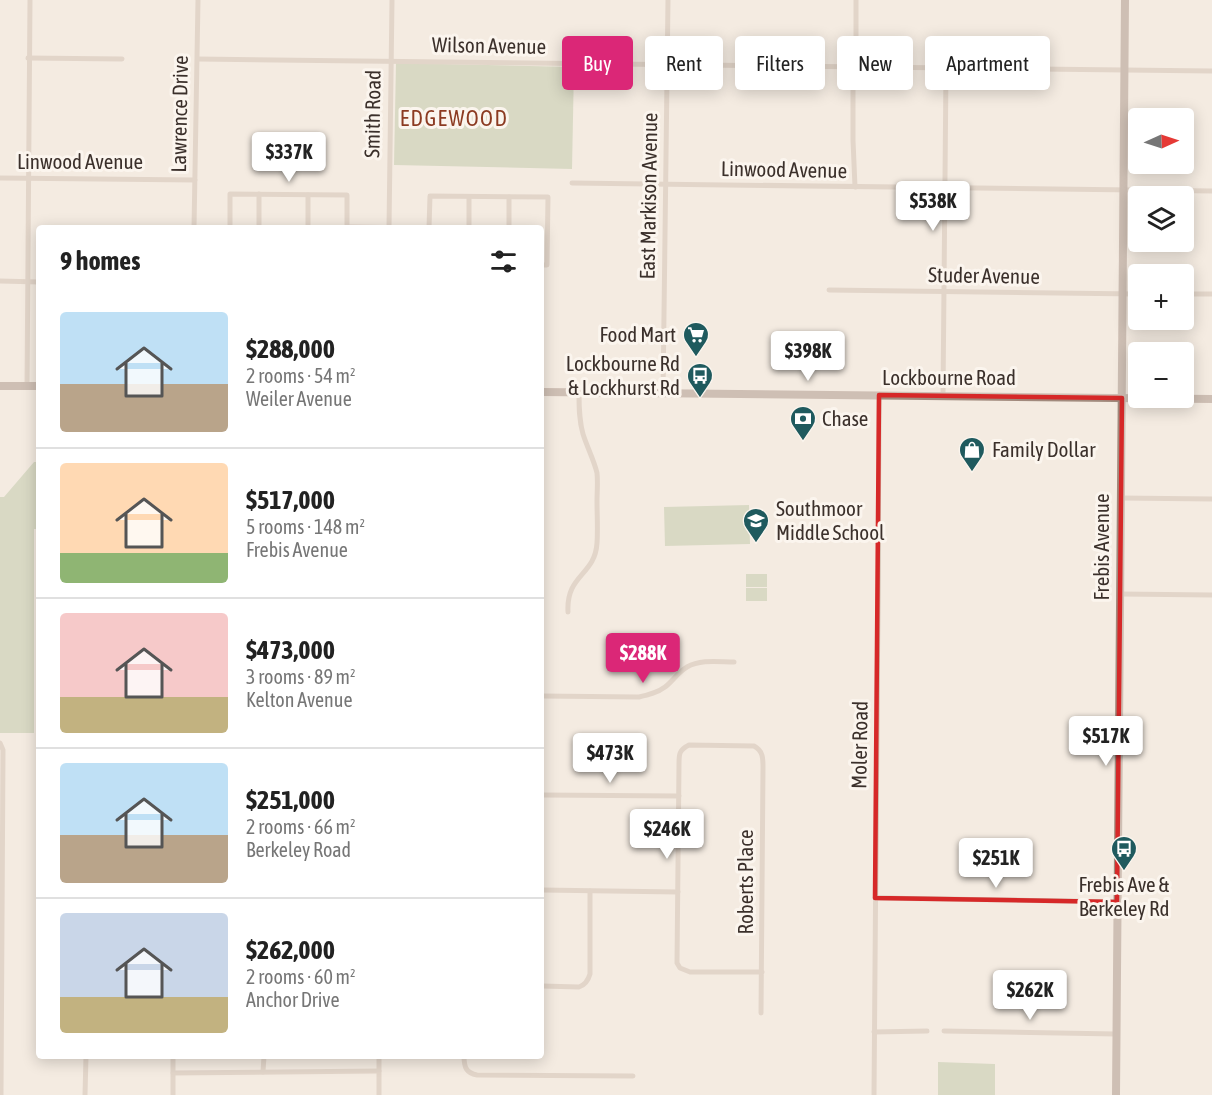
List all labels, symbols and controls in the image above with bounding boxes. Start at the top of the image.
street label: Wilson Avenue [432,32,546,58]
chip: Buy [562,36,633,90]
chip: Rent [645,36,723,90]
chip: Filters [735,36,825,90]
chip: New [837,36,913,90]
chip: Apartment [925,36,1050,90]
street label: Lawrence Drive [166,55,192,173]
street label: Smith Road [359,70,385,158]
district label: EDGEWOOD [400,105,508,131]
north arrow [1128,108,1194,174]
map controls [1128,108,1194,408]
street label: East Markison Avenue [635,112,661,280]
pin: $337K [247,132,331,183]
text: $337K [266,140,312,163]
street label: Linwood Avenue [17,149,143,173]
street label: Linwood Avenue [721,156,847,182]
pin: $538K [891,181,975,232]
button: layers [1128,186,1194,252]
text: $538K [910,189,956,212]
icon: filters [487,245,520,278]
text: 9 homes [60,246,140,276]
street label: Studer Avenue [928,262,1040,288]
button: + [1128,264,1194,330]
supermarket icon: Food Mart [681,320,711,358]
place label: Food Mart [600,322,676,346]
pin: $398K [766,331,850,382]
text: $288,000 [246,334,335,364]
icon: home [108,336,180,408]
text: $398K [785,339,831,362]
button: − [1128,342,1194,408]
place label: Lockbourne Rd & Lockhurst Rd [566,351,680,399]
bus stop icon: Lockbourne Rd & Lockhurst Rd [685,361,715,399]
text: 2 rooms · 54 m² [246,364,356,387]
street label: Lockbourne Road [882,365,1016,389]
text: Weiler Avenue [246,387,352,410]
bank icon: Chase [788,404,818,442]
place label: Chase [822,406,868,430]
shop icon: Family Dollar [957,435,987,473]
place label: Family Dollar [992,437,1096,461]
text: $517,000 [246,485,335,515]
icon: home [108,487,180,559]
street label: Frebis Avenue [1089,494,1113,600]
place label: Southmoor Middle School [776,496,885,544]
school or university icon: Southmoor Middle School [741,506,771,544]
text: 5 rooms · 148 m² [246,515,365,538]
text: Frebis Avenue [246,538,348,561]
pin: $288K [601,633,685,684]
text: $473,000 [246,635,335,665]
icon: home [108,637,180,709]
text: $288K [620,641,666,664]
text: 3 rooms · 89 m² [246,665,356,688]
text: Kelton Avenue [246,688,353,711]
street label: Moler Road [846,701,872,789]
pin: $517K [1064,716,1148,767]
text: $517K [1083,724,1129,747]
pin: $473K [568,733,652,784]
text: $473K [587,741,633,764]
text: $251,000 [246,785,335,815]
icon: home [108,787,180,859]
pin: $246K [625,809,709,860]
text: 2 rooms · 66 m² [246,815,356,838]
text: $246K [644,817,690,840]
street label: Roberts Place [733,829,757,935]
bus stop icon: Frebis Ave & Berkeley Rd [1109,834,1139,872]
text: Berkeley Road [246,838,351,861]
pin: $251K [954,838,1038,889]
text: $251K [973,846,1019,869]
place label: Frebis Ave & Berkeley Rd [1079,872,1170,920]
text: $262,000 [246,935,335,965]
icon: home [108,937,180,1009]
text: 2 rooms · 60 m² [246,965,356,988]
pin: $262K [988,970,1072,1021]
text: $262K [1007,978,1053,1001]
text: Anchor Drive [246,988,339,1011]

